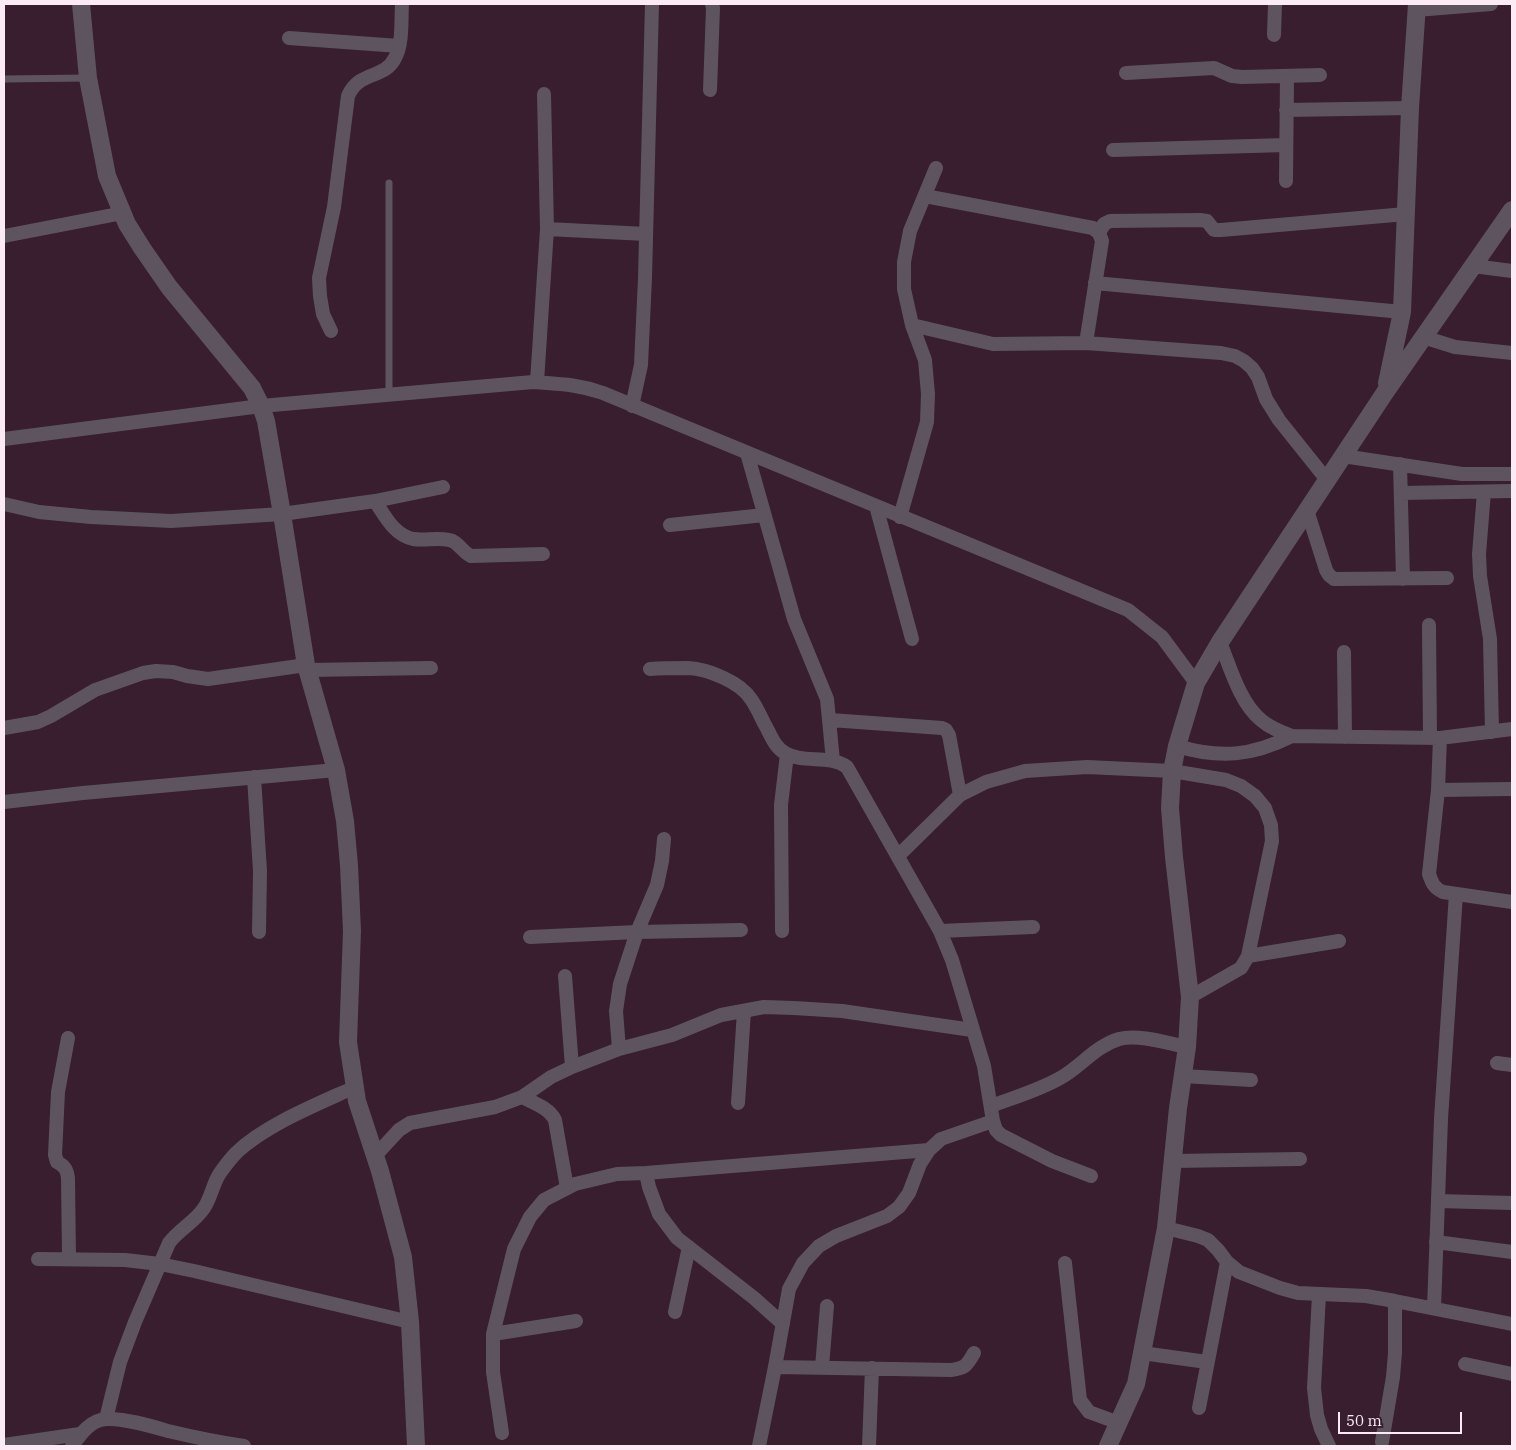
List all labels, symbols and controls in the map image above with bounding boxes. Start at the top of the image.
scale bar [1341,1402,1465,1434]
text: 50 m [1346,1411,1382,1430]

